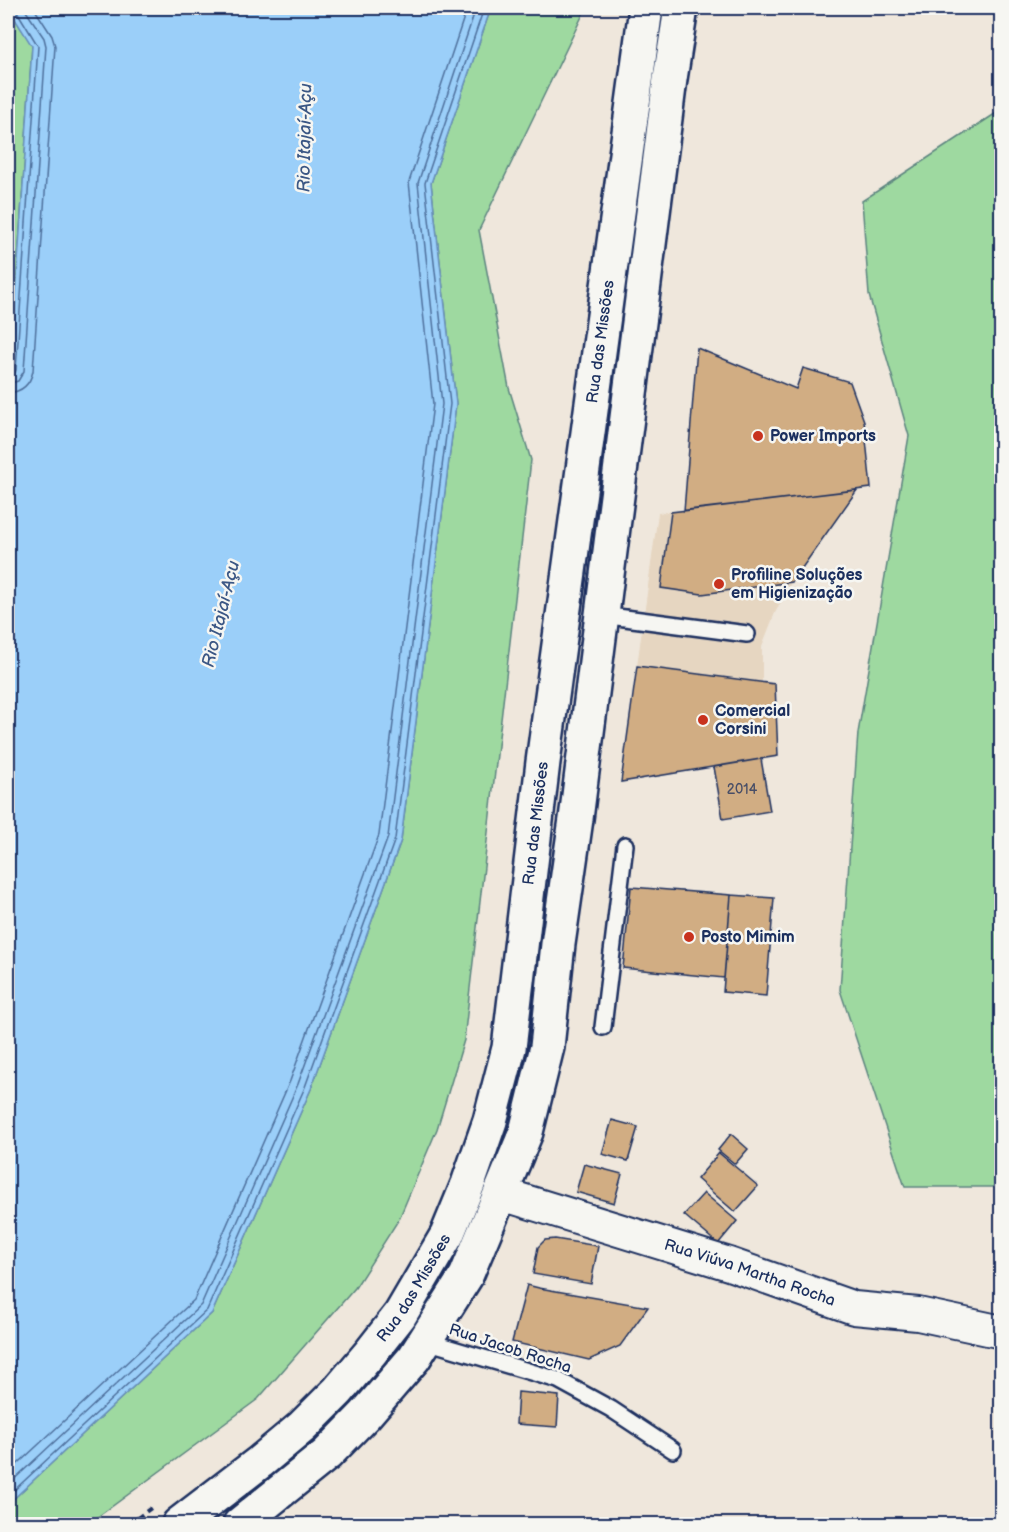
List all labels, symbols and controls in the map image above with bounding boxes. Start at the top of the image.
water label: Rio Itajaí-Açu [294,83,316,193]
street label: Rua das Missões [583,279,618,404]
place label: Power Imports [770,427,876,446]
marker: Power Imports [751,429,765,443]
water label: Rio Itajaí-Açu [198,559,244,669]
place label: Profiline Soluções em Higienização [731,566,863,603]
marker: Profiline Soluções em Higienização [712,577,726,591]
place label: Comercial Corsini [715,702,790,739]
marker: Comercial Corsini [696,713,710,727]
street label: Rua das Missões [519,761,552,886]
house number: 2014 [727,781,758,798]
place label: Posto Mimim [701,928,795,947]
marker: Posto Mimim [682,930,696,944]
street label: Rua das Missões [373,1230,455,1346]
street label: Rua Viúva Martha Rocha [662,1235,838,1310]
street label: Rua Jacob Rocha [446,1320,574,1378]

